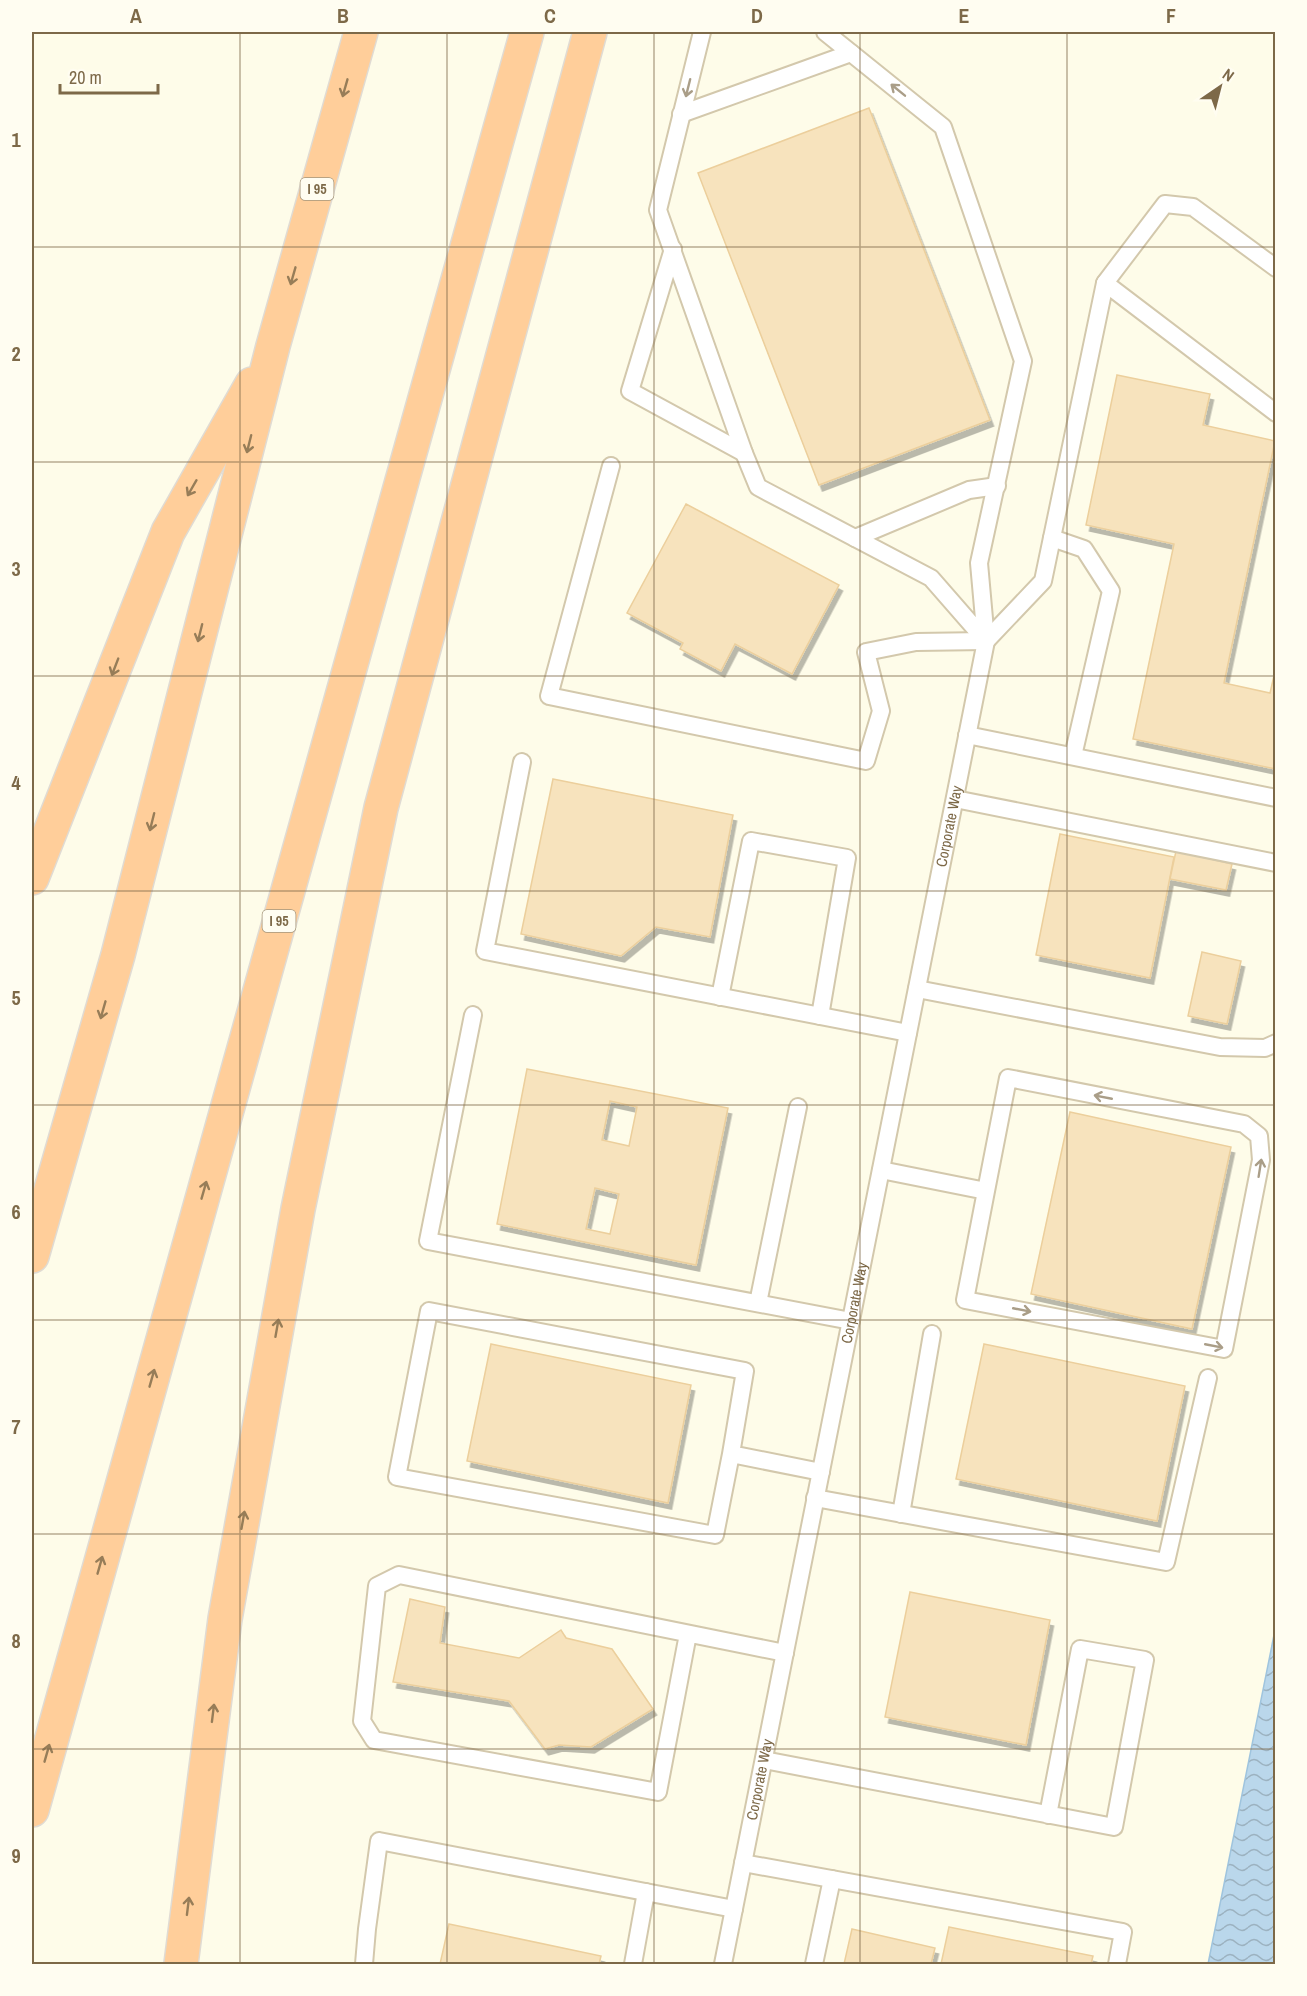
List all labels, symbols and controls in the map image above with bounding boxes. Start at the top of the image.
text: A [130,2,142,29]
text: B [337,2,349,29]
text: C [544,2,556,29]
text: D [751,2,763,29]
text: E [959,2,970,29]
text: F [1166,2,1176,29]
scale bar [60,57,158,95]
north arrow [1190,57,1250,117]
text: N [1218,63,1239,86]
text: 20 m [69,65,102,90]
one-way arrow [339,78,350,97]
one-way arrow [681,79,693,98]
one-way arrow [890,84,906,97]
text: 1 [11,126,21,153]
road number: I 95 [300,178,334,200]
one-way arrow [287,266,298,285]
text: 2 [11,340,21,367]
one-way arrow [242,434,254,453]
one-way arrow [186,479,198,496]
text: 3 [11,555,21,582]
one-way arrow [194,623,206,642]
one-way arrow [108,657,119,676]
text: 4 [11,769,21,796]
street label: Corporate Way [930,783,967,869]
one-way arrow [146,812,158,831]
road number: I 95 [262,910,296,932]
text: 5 [11,984,21,1011]
one-way arrow [96,1000,108,1019]
one-way arrow [1093,1091,1113,1102]
one-way arrow [1254,1159,1265,1178]
one-way arrow [199,1181,211,1200]
text: 6 [11,1198,21,1225]
street label: Corporate Way [836,1260,872,1345]
one-way arrow [1012,1305,1031,1316]
one-way arrow [272,1319,283,1339]
one-way arrow [1203,1341,1223,1352]
one-way arrow [147,1368,158,1387]
text: 7 [11,1413,21,1440]
one-way arrow [238,1511,249,1531]
one-way arrow [94,1556,106,1575]
text: 8 [11,1627,21,1654]
one-way arrow [208,1704,219,1724]
street label: Corporate Way [741,1736,778,1822]
one-way arrow [42,1744,53,1763]
text: 9 [11,1842,21,1869]
one-way arrow [183,1897,194,1917]

